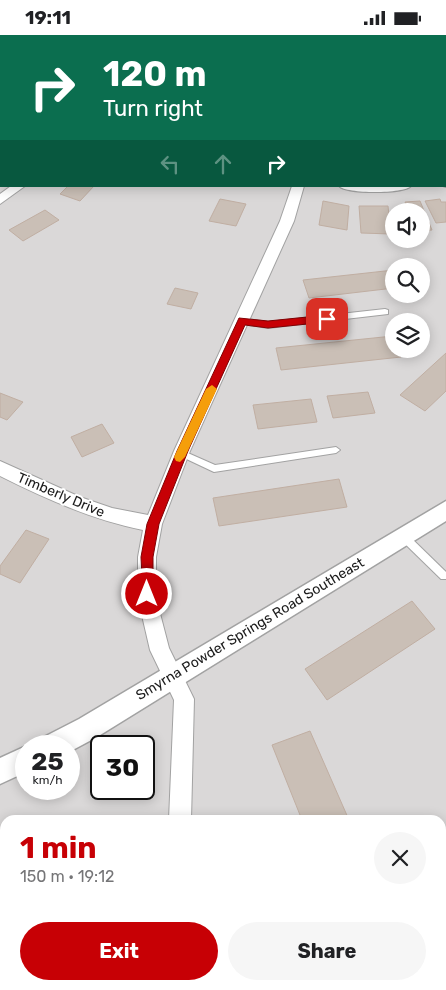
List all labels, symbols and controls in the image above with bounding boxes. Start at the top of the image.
text: 19:11 [25,6,71,29]
text: 120 m [103,53,206,95]
icon: right [20,55,85,120]
text: Turn right [103,95,203,122]
icon: left [156,150,184,178]
icon: ahead [209,150,237,178]
icon: right [262,150,290,178]
map controls [385,203,430,358]
button: sound [385,203,430,248]
button: search [385,258,430,303]
pin [306,298,348,340]
icon: arrive [313,305,341,333]
button: layers [385,313,430,358]
street label: Timberly Drive [15,469,107,521]
street label: Smyrna Powder Springs Road Southeast [133,554,368,704]
position arrow [120,567,172,619]
speed limit sign: 30 [90,735,155,800]
text: 25 [31,747,64,776]
text: km/h [33,773,62,787]
text: 1 min [20,830,97,866]
button: close [374,832,426,884]
text: 150 m · 19:12 [20,867,114,886]
button: Exit [20,922,218,980]
button: Share [228,922,426,980]

